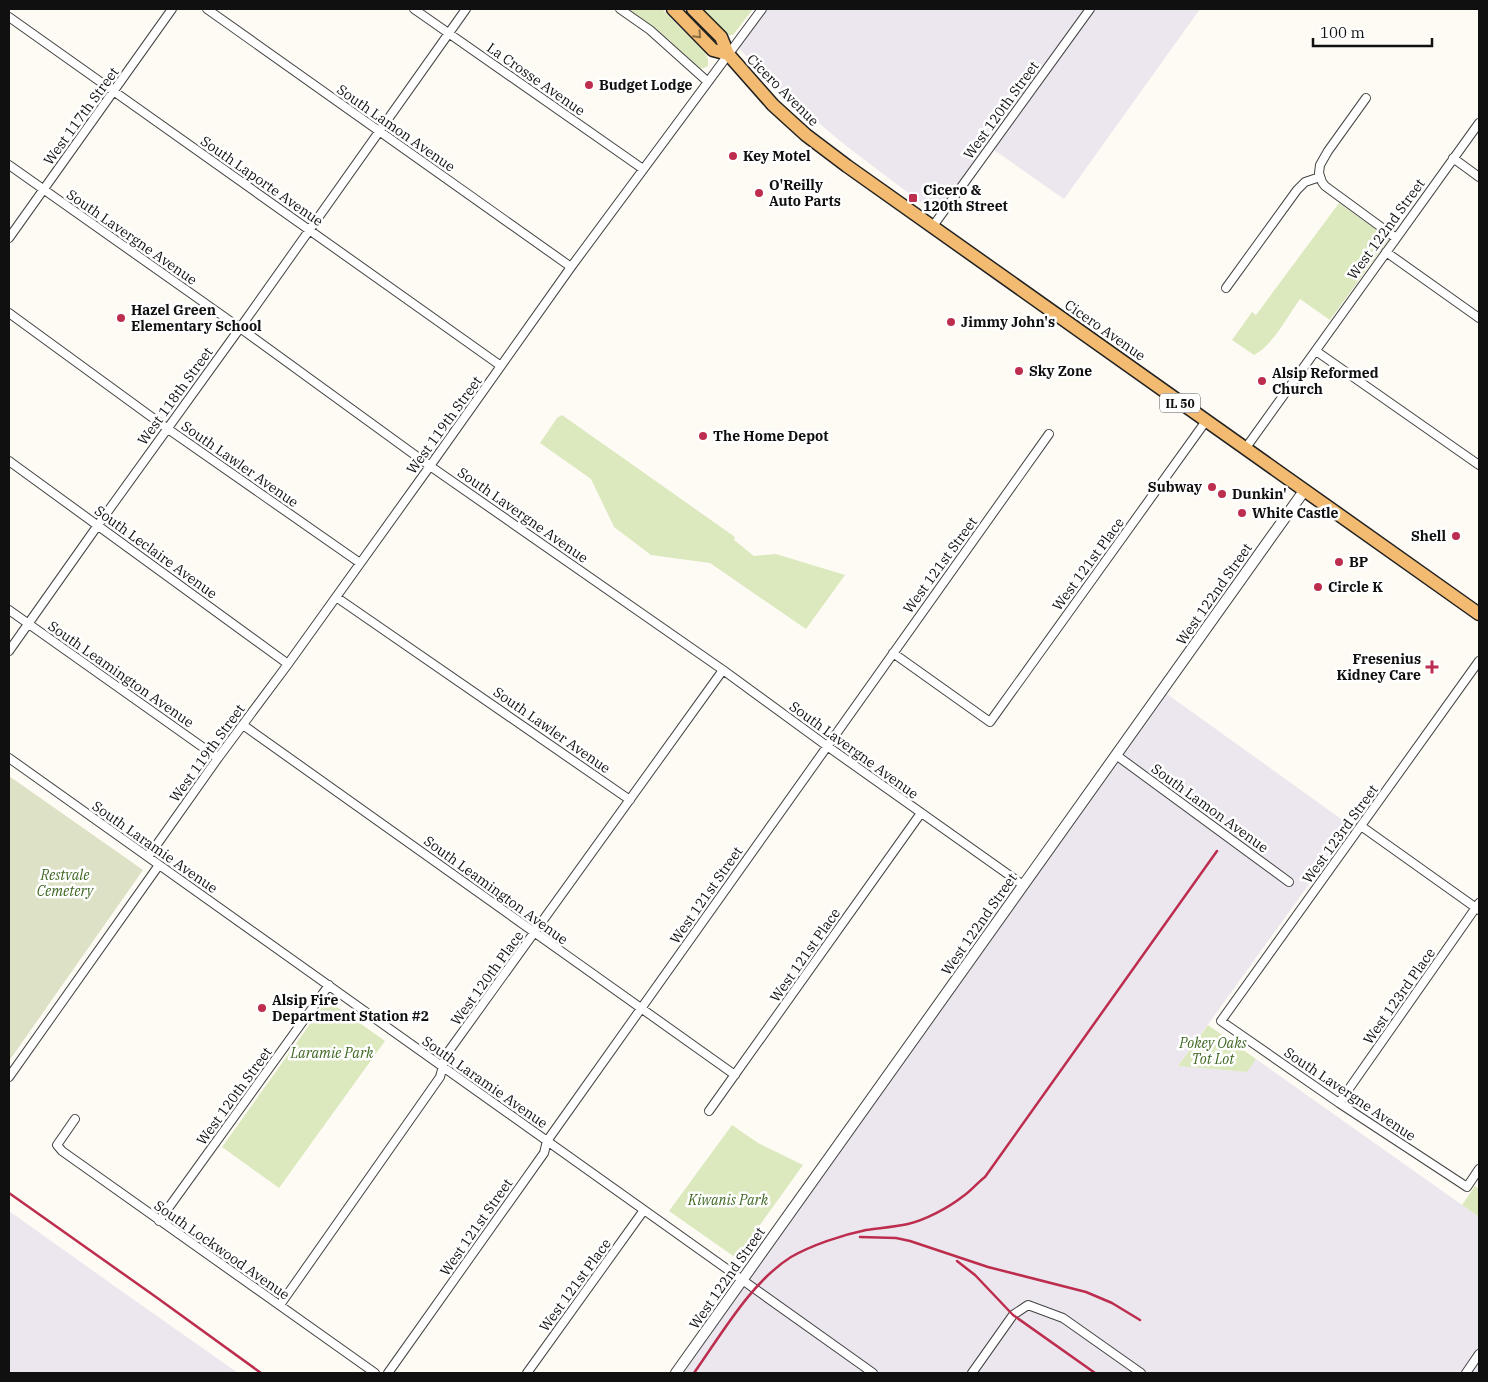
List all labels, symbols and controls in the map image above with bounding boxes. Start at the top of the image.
scale bar [1313,15,1432,47]
text: 100 m [1320,23,1365,42]
one-way arrow [692,29,701,38]
street label: La Crosse Avenue [483,38,589,120]
street label: Cicero Avenue [743,50,823,130]
street label: West 120th Street [959,57,1043,163]
street label: West 117th Street [39,63,123,169]
place label: Budget Lodge [599,76,693,94]
marker: Budget Lodge [583,79,595,91]
street label: South Lamon Avenue [333,80,459,176]
street label: South Laporte Avenue [197,132,327,230]
place label: Key Motel [743,147,811,165]
marker: Key Motel [727,150,739,162]
street label: West 122nd Street [1343,175,1429,283]
place label: O'Reilly Auto Parts [769,176,841,210]
place label: Cicero & 120th Street [923,181,1008,215]
street label: South Lavergne Avenue [63,185,201,289]
marker: O'Reilly Auto Parts [753,187,765,199]
marker: Cicero & 120th Street [907,192,919,204]
street label: Cicero Avenue [1061,295,1149,365]
place label: Hazel Green Elementary School [131,301,262,335]
marker: Hazel Green Elementary School [115,312,127,324]
place label: Jimmy John's [961,313,1055,331]
marker: Jimmy John's [945,316,957,328]
street label: West 118th Street [133,343,217,449]
place label: Sky Zone [1029,362,1092,380]
place label: Alsip Reformed Church [1272,364,1379,398]
marker: Sky Zone [1013,365,1025,377]
street label: West 119th Street [402,372,486,478]
marker: Alsip Reformed Church [1256,375,1268,387]
road number: IL 50 [1160,393,1200,412]
street label: South Lawler Avenue [178,417,302,511]
place label: The Home Depot [713,427,828,445]
marker: The Home Depot [697,430,709,442]
street label: South Lavergne Avenue [454,463,592,567]
place label: Subway [1148,478,1202,496]
marker: Subway [1206,481,1218,493]
place label: Dunkin' [1232,485,1287,503]
marker: Dunkin' [1216,488,1228,500]
street label: South Leclaire Avenue [91,501,221,603]
place label: White Castle [1252,504,1339,522]
marker: White Castle [1236,507,1248,519]
street label: West 121st Street [899,513,981,617]
street label: West 121st Place [1048,514,1128,614]
place label: Shell [1411,527,1446,545]
marker: Shell [1450,530,1462,542]
street label: West 122nd Street [1172,539,1256,649]
place label: BP [1349,553,1369,571]
marker: BP [1333,556,1345,568]
place label: Circle K [1328,578,1383,596]
marker: Circle K [1312,581,1324,593]
street label: South Leamington Avenue [45,617,197,731]
place label: Fresenius Kidney Care [1336,650,1421,684]
marker: Fresenius Kidney Care [1425,660,1439,674]
street label: South Lawler Avenue [490,683,614,777]
street label: South Lavergne Avenue [786,697,922,803]
street label: West 119th Street [165,700,249,806]
street label: South Lamon Avenue [1148,759,1272,857]
street label: West 123rd Street [1298,781,1382,887]
street label: South Laramie Avenue [89,797,221,897]
street label: South Leamington Avenue [420,832,572,948]
street label: West 121st Street [666,843,746,947]
park label: Restvale Cemetery [37,866,95,900]
street label: West 122nd Street [937,869,1021,979]
street label: West 121st Place [766,905,844,1005]
street label: West 120th Place [447,927,527,1029]
street label: West 123rd Place [1359,944,1439,1048]
place label: Alsip Fire Department Station #2 [272,991,429,1025]
marker: Alsip Fire Department Station #2 [256,1002,268,1014]
street label: South Laramie Avenue [419,1032,551,1132]
park label: Pokey Oaks Tot Lot [1178,1034,1248,1068]
street label: West 120th Street [192,1043,276,1149]
street label: South Lavergne Avenue [1281,1043,1419,1145]
park label: Laramie Park [290,1044,374,1062]
street label: West 121st Street [436,1175,516,1279]
park label: Kiwanis Park [687,1191,769,1209]
street label: South Lockwood Avenue [151,1196,293,1304]
street label: West 122nd Street [685,1223,769,1333]
street label: West 121st Place [535,1235,615,1335]

